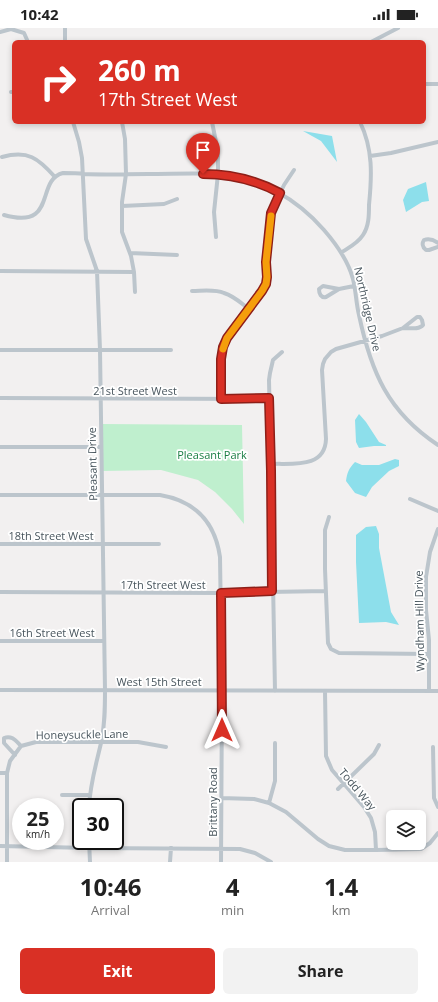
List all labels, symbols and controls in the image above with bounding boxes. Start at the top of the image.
text: 10:42 [20,4,59,24]
text: 260 m [98,51,181,89]
icon: right [32,56,84,108]
text: 17th Street West [98,87,237,111]
pin [186,133,220,174]
icon: arrive [192,139,214,161]
street label: Northridge Drive [351,265,385,353]
street label: 21st Street West [93,383,177,398]
street label: Pleasant Drive [84,427,100,501]
park label: Pleasant Park [177,447,247,462]
street label: 18th Street West [8,528,94,543]
street label: Wyndham Hill Drive [411,570,427,672]
street label: 17th Street West [120,577,206,592]
street label: 16th Street West [9,625,95,640]
street label: West 15th Street [116,674,202,689]
position arrow [201,709,243,751]
street label: Honeysuckle Lane [35,726,129,742]
street label: Todd Way [336,765,380,814]
street label: Brittany Road [205,767,220,837]
speed limit sign: 30 [72,798,124,850]
text: 25 [27,805,49,832]
map controls [386,810,426,850]
button: layers [386,810,426,850]
text: km/h [26,827,50,841]
text: 10:46 [80,870,141,903]
text: 4 [226,870,240,903]
text: 1.4 [324,870,358,903]
text: Arrival [91,901,130,919]
text: min [221,901,244,919]
text: km [332,901,351,919]
button: Exit [20,948,215,994]
button: Share [223,948,418,994]

